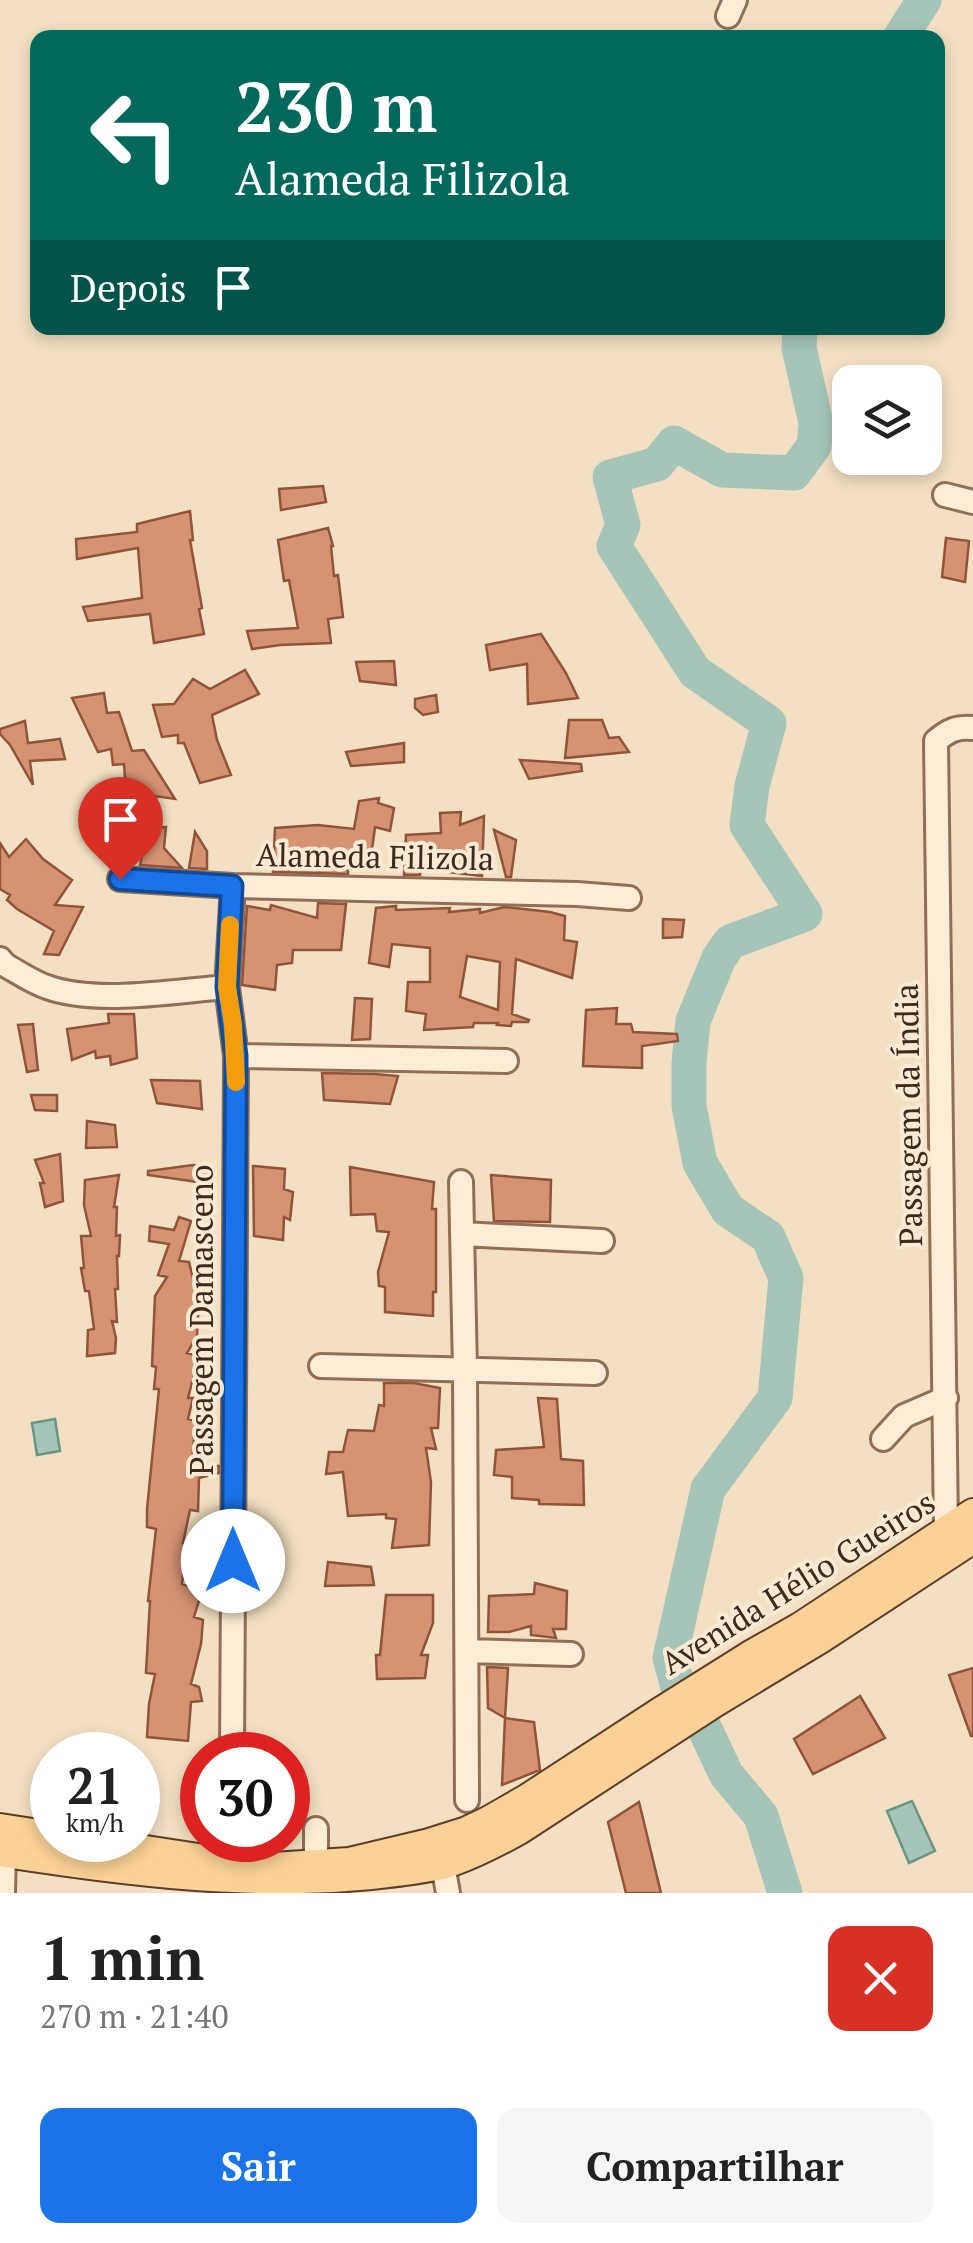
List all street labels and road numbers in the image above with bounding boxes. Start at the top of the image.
street label: Alameda Filizola [256,833,494,879]
street label: Passagem da Índia [885,983,931,1247]
street label: Passagem Damasceno [180,1165,222,1475]
street label: Avenida Hélio Gueiros [652,1481,942,1684]

